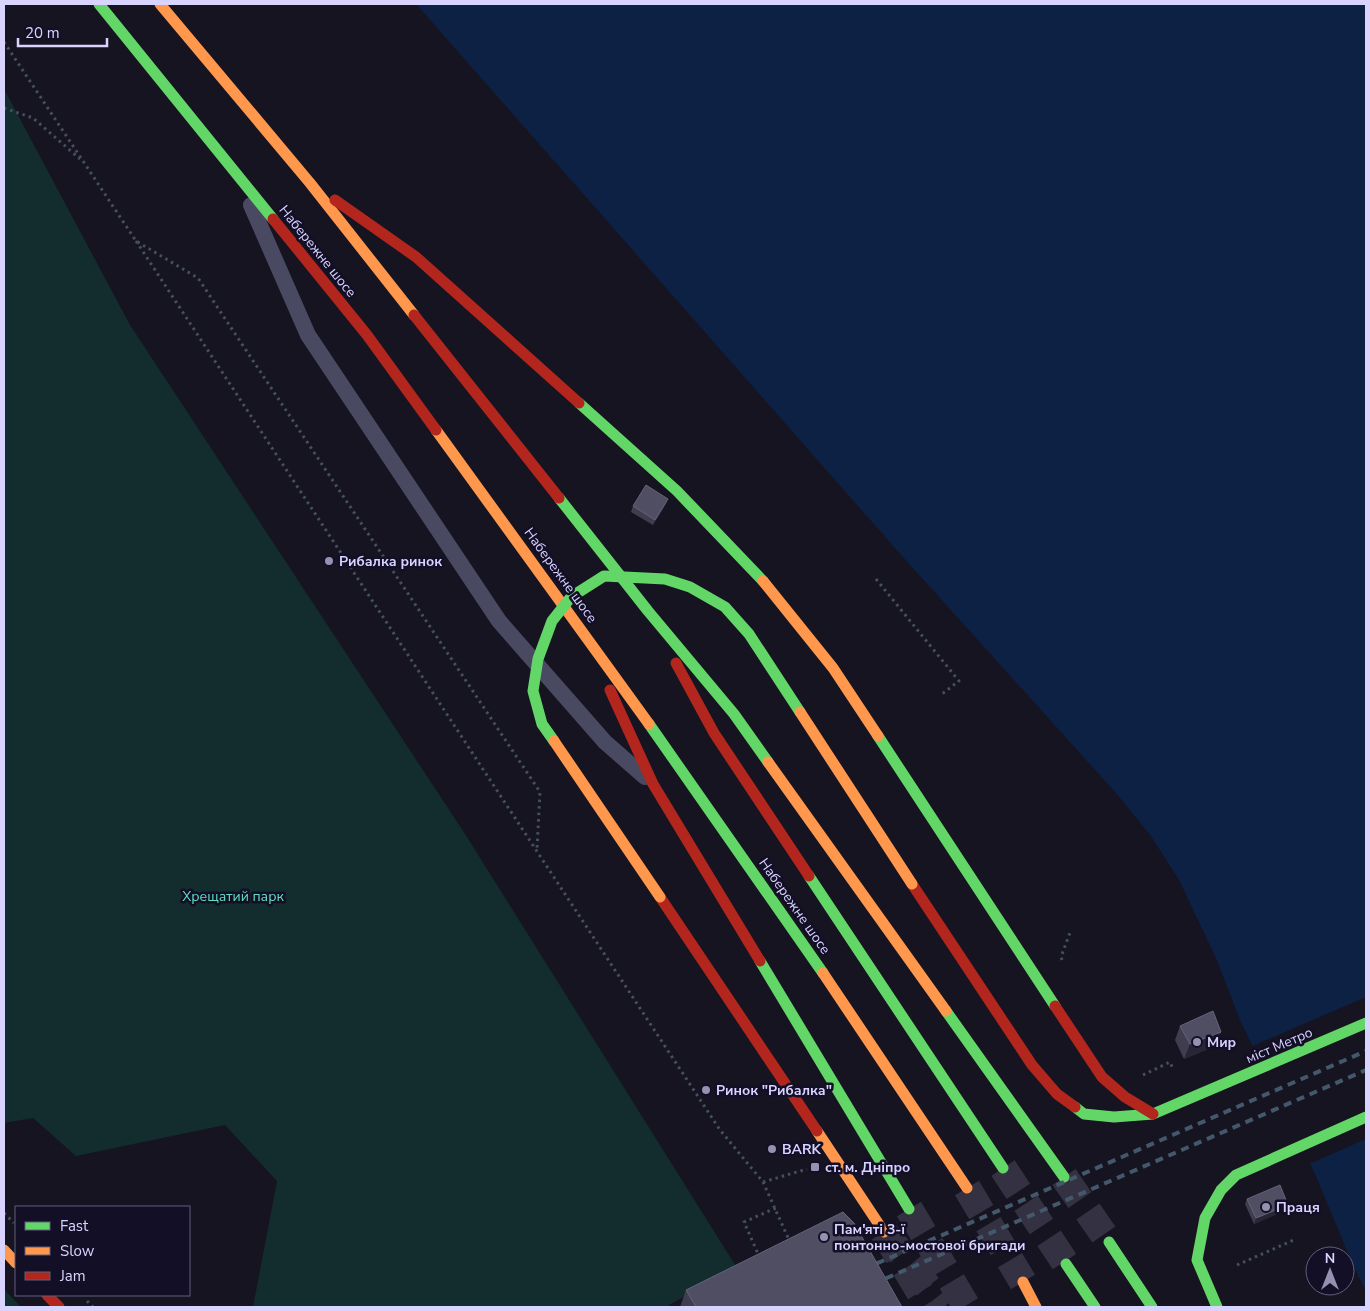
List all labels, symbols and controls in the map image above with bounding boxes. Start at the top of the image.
scale bar [18,15,106,47]
text: 20 m [25,23,60,43]
street label: Набережне шосе [275,201,361,301]
street label: Набережне шосе [520,524,602,627]
place label: Рибалка ринок [339,552,442,571]
marker: Рибалка ринок [323,555,335,567]
street label: Набережне шосе [754,854,835,958]
park label: Хрещатий парк [182,887,284,906]
street label: міст Метро [1243,1023,1316,1068]
place label: Мир [1207,1033,1236,1052]
marker: Мир [1191,1036,1203,1048]
place label: Ринок "Рибалка" [716,1081,832,1100]
marker: Ринок "Рибалка" [700,1084,712,1096]
place label: BARK [782,1140,822,1159]
marker: BARK [766,1143,778,1155]
place label: ст. м. Дніпро [825,1158,910,1177]
marker: ст. м. Дніпро [809,1161,821,1173]
place label: Праця [1276,1198,1320,1217]
marker: Праця [1260,1201,1272,1213]
legend [15,1206,190,1296]
text: Fast [60,1216,89,1236]
place label: Пам'яті 3-ї понтонно-мостової бригади [834,1220,1026,1255]
marker: Пам'яті 3-ї понтонно-мостової бригади [818,1231,830,1243]
text: Slow [60,1241,95,1261]
north arrow [1305,1246,1355,1296]
text: N [1325,1249,1335,1268]
text: Jam [59,1266,86,1286]

